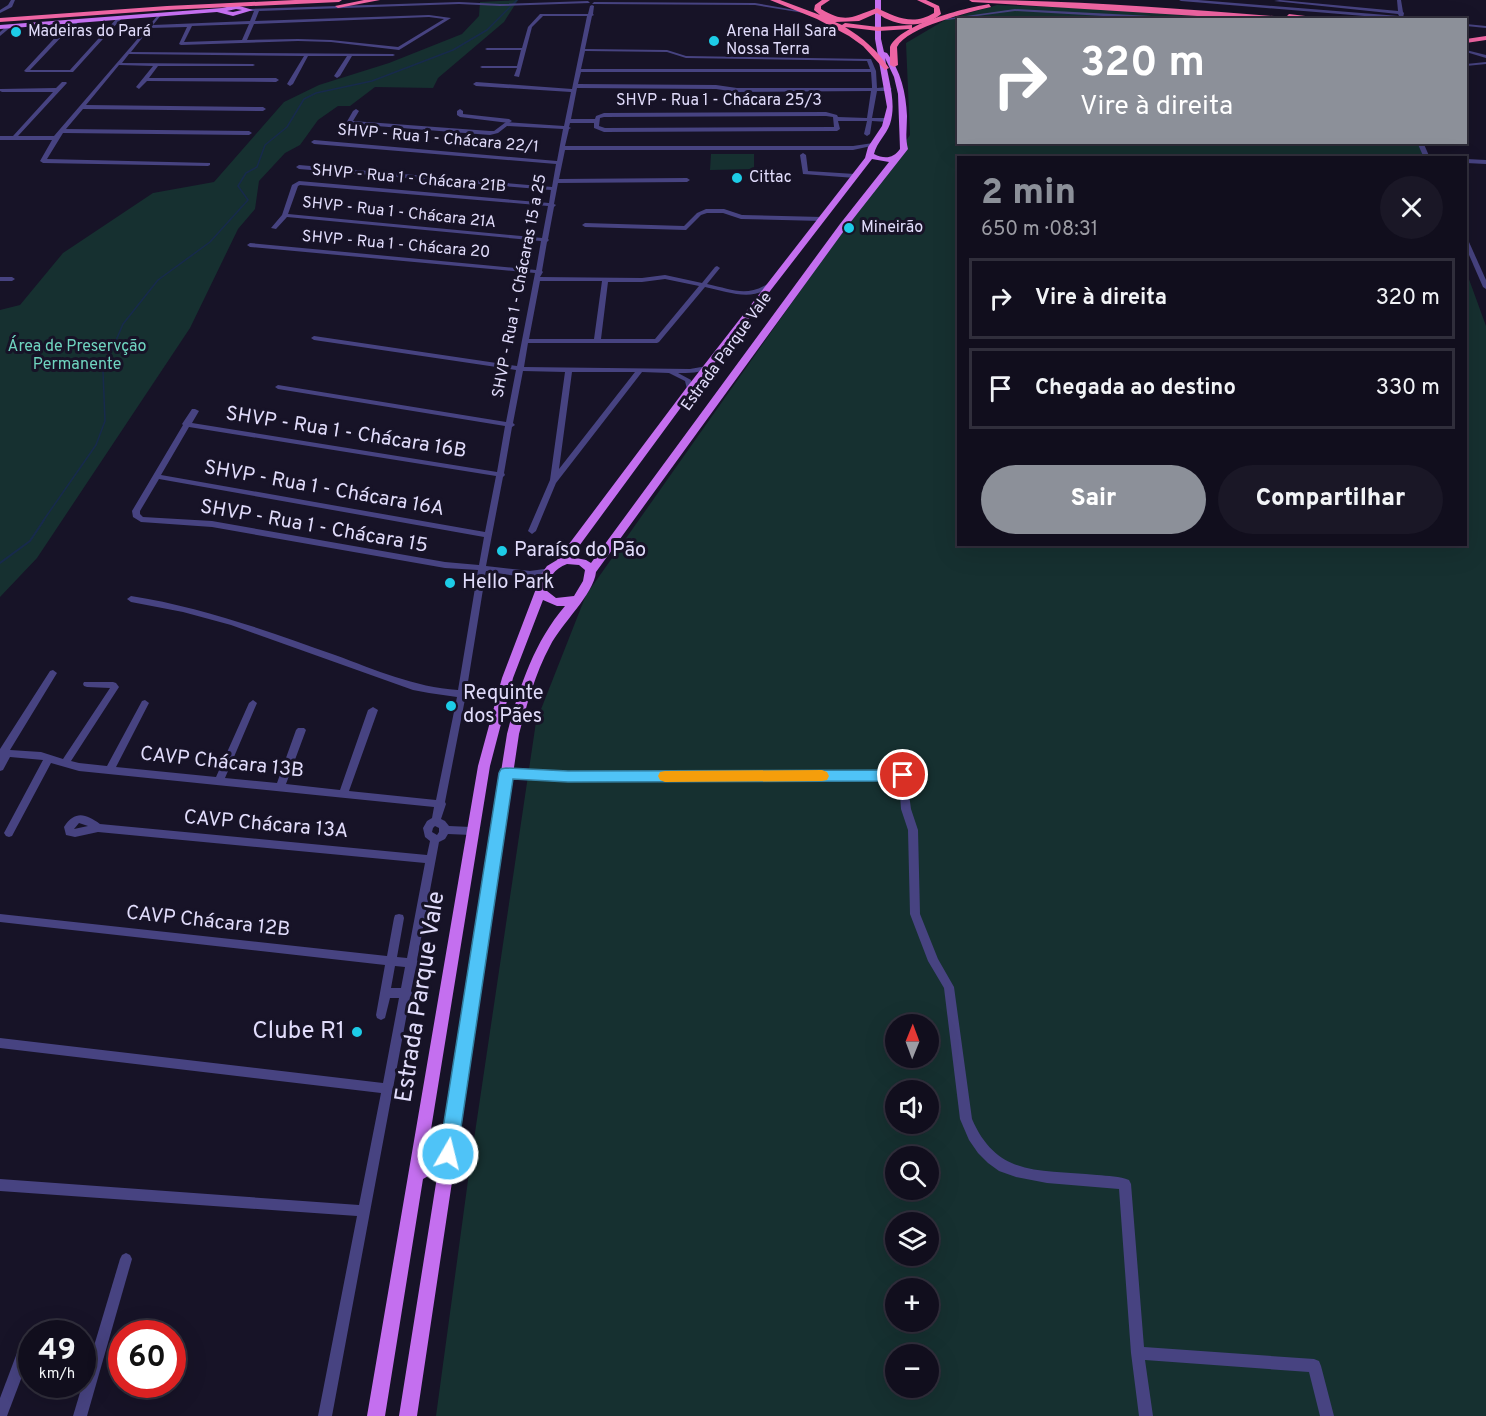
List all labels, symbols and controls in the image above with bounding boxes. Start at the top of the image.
place label: Madeiras do Pará [28,22,151,42]
place label: Arena Hall Sara Nossa Terra [726,22,837,60]
marker: Madeiras do Pará [9,25,23,39]
marker: Arena Hall Sara Nossa Terra [707,34,721,48]
text: 320 m [1080,38,1205,91]
icon: right [981,42,1059,120]
text: Vire à direita [1080,90,1233,124]
street label: SHVP - Rua 1 - Chácara 25/3 [616,91,822,111]
street label: SHVP - Rua 1 - Chácara 22/1 [336,120,540,158]
street label: SHVP - Rua 1 - Chácara 21B [311,161,507,197]
place label: Cittac [749,168,792,188]
marker: Cittac [730,171,744,185]
text: 2 min [981,171,1076,217]
street label: SHVP - Rua 1 - Chácaras 15 a 25 [488,172,552,400]
button: close [1380,176,1443,239]
street label: SHVP - Rua 1 - Chácara 21A [301,193,497,233]
text: 650 m · 08:31 [981,217,1098,243]
place label: Mineirão [861,218,923,238]
marker: Mineirão [842,221,856,235]
street label: SHVP - Rua 1 - Chácara 20 [301,227,491,263]
icon: right [984,282,1017,315]
text: Vire à direita [1035,285,1167,312]
text: 320 m [1376,285,1440,312]
street label: Estrada Parque Vale [677,289,777,415]
park label: Área de Preservção Permanente [8,335,147,375]
icon: arrive [984,372,1017,405]
text: Chegada ao destino [1035,375,1236,402]
text: 330 m [1376,375,1440,402]
street label: SHVP - Rua 1 - Chácara 16B [224,401,468,465]
street label: SHVP - Rua 1 - Chácara 16A [202,455,446,523]
button: Sair [981,465,1206,534]
button: Compartilhar [1218,465,1443,534]
street label: SHVP - Rua 1 - Chácara 15 [198,494,430,560]
place label: Paraíso do Pão [514,538,646,564]
marker: Paraíso do Pão [495,544,509,558]
place label: Hello Park [462,570,554,596]
marker: Hello Park [443,576,457,590]
place label: Requinte dos Pães [463,681,544,730]
marker: Requinte dos Pães [444,699,458,713]
street label: CAVP Chácara 13B [139,741,305,785]
pin [877,749,928,800]
icon: arrive [886,758,919,791]
street label: CAVP Chácara 13A [183,805,349,845]
street label: Estrada Parque Vale [390,889,452,1105]
street label: CAVP Chácara 12B [125,900,291,944]
north arrow [885,1014,939,1068]
map controls [885,1014,939,1398]
place label: Clube R1 [252,1017,345,1047]
marker: Clube R1 [350,1025,364,1039]
button: sound [885,1080,939,1134]
position arrow [416,1122,480,1186]
button: search [885,1146,939,1200]
button: layers [885,1212,939,1266]
button: + [885,1278,939,1332]
speed limit sign: 60 [108,1320,186,1398]
text: 49 [38,1333,76,1370]
button: − [885,1344,939,1398]
text: km/h [39,1365,75,1384]

